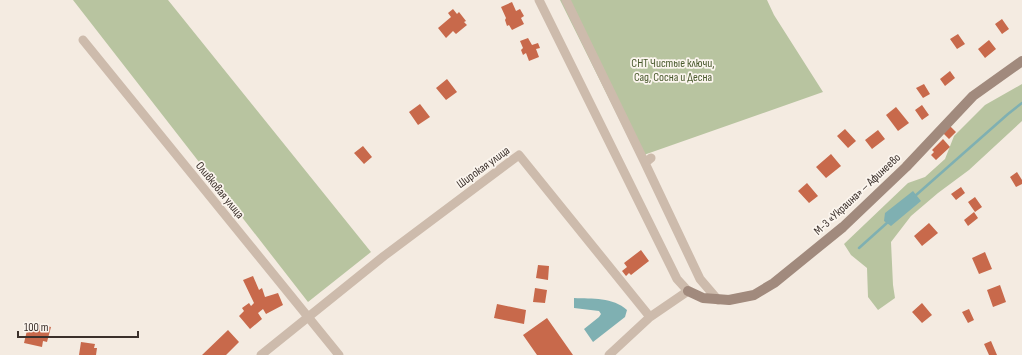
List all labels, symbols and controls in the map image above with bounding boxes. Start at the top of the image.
park label: СНТ Чистые ключи, Сад, Сосна и Десна [631,56,715,85]
street label: Широкая улица [454,143,513,192]
street label: М-3 «Украина» – Афинеево [811,150,904,239]
street label: Оливковая улица [192,159,247,222]
scale bar [18,313,138,339]
text: 100 m [24,320,49,335]

